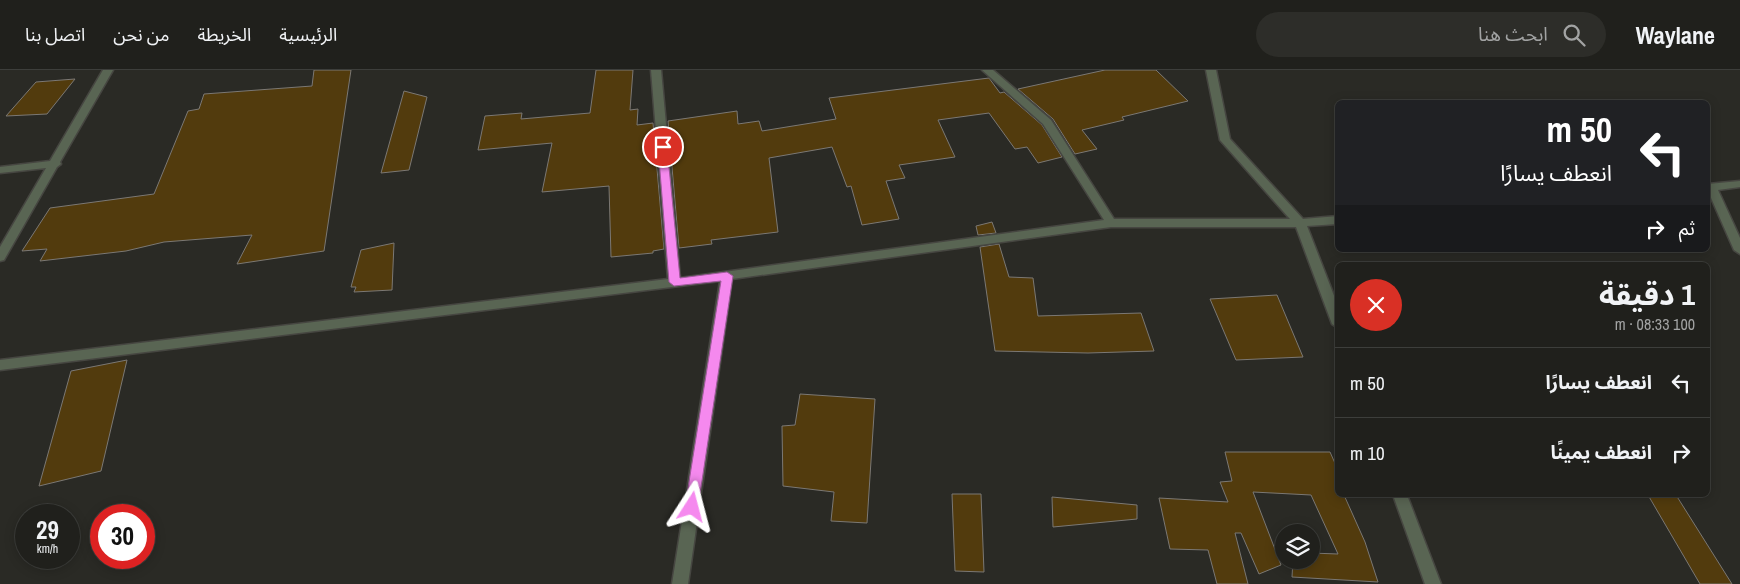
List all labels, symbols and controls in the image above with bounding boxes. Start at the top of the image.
search box [1256,12,1606,57]
text: Waylane [1636,19,1715,51]
text: ابحث هنا [1478,21,1548,47]
icon: search [1560,21,1588,49]
text: اتصل بنا [25,22,85,47]
text: من نحن [113,22,169,47]
text: الخريطة [197,22,251,47]
text: الرئيسية [279,22,337,47]
text: 50 m [1547,106,1612,153]
icon: left [1630,120,1695,185]
pin [642,126,684,168]
icon: arrive [649,133,677,161]
text: انعطف يسارًا [1500,158,1612,188]
icon: right [1641,215,1669,243]
text: ثم [1679,215,1695,241]
text: 1 دقيقة [1599,274,1695,314]
button: close [1350,279,1402,331]
text: 100 m · 08:33 [1615,313,1695,335]
text: انعطف يسارًا [1546,369,1652,395]
icon: left [1667,369,1695,397]
text: 50 m [1350,370,1385,396]
text: انعطف يمينًا [1551,439,1652,465]
icon: right [1667,439,1695,467]
text: 10 m [1350,440,1385,466]
position arrow [665,480,717,532]
speed limit sign: 30 [90,504,155,569]
text: 29 [36,513,59,547]
map controls [1275,524,1320,569]
button: layers [1275,524,1320,569]
text: km/h [37,541,58,557]

